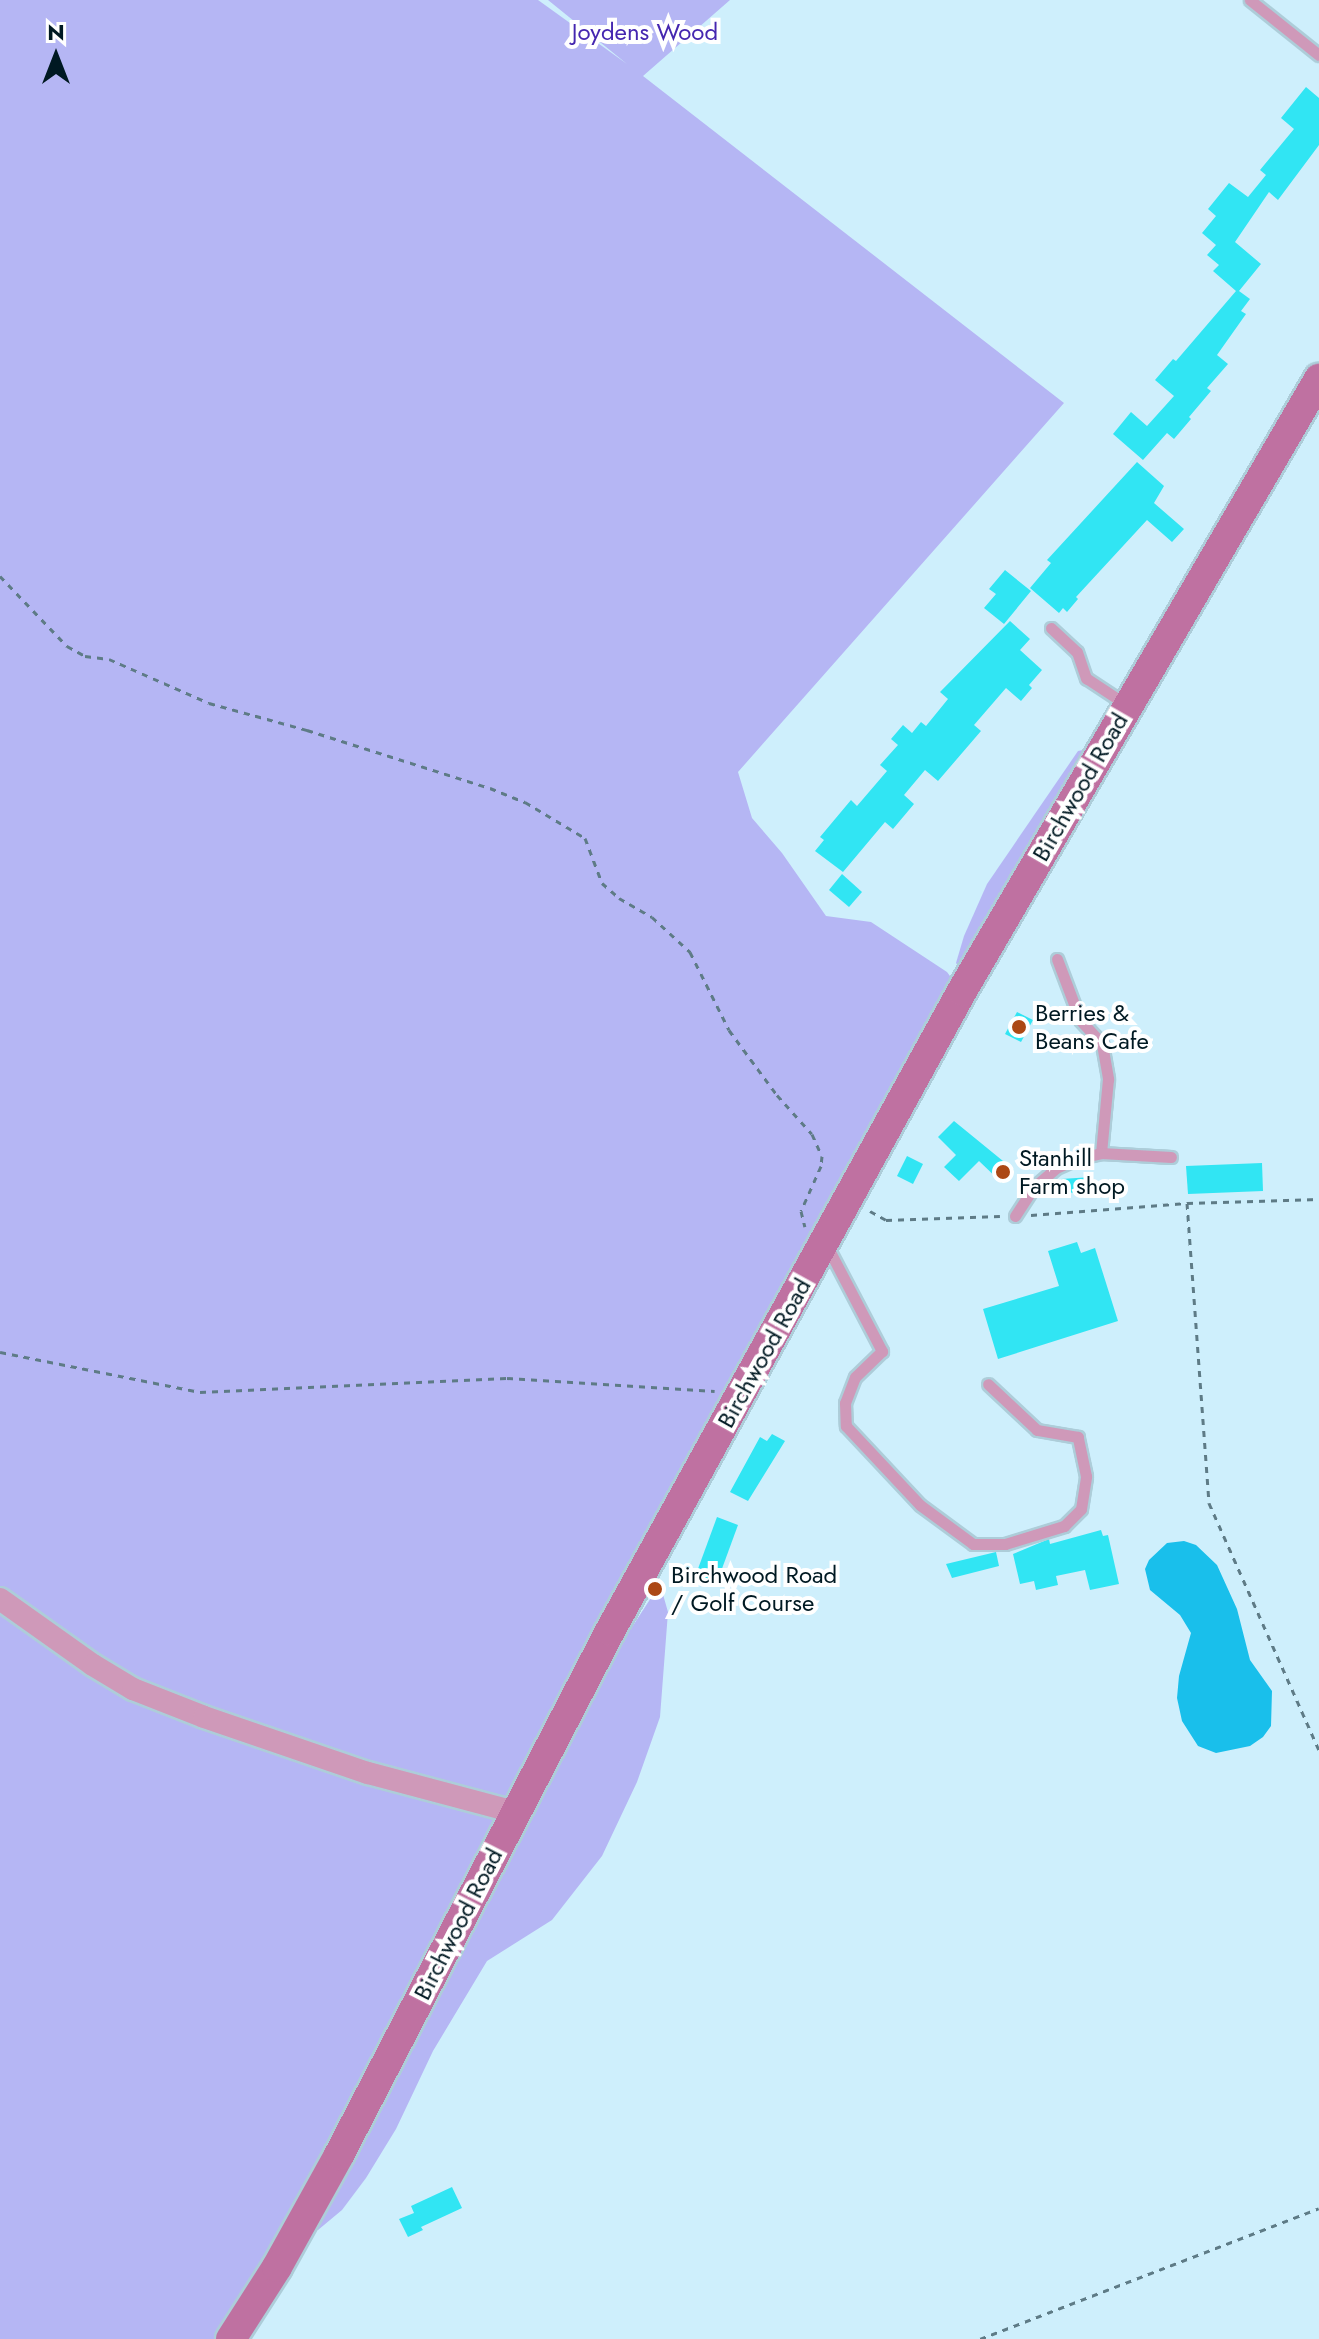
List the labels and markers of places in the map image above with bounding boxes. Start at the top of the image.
place label: Berries & Beans Cafe [1035,999,1149,1055]
marker: Berries & Beans Cafe [1010,1018,1028,1036]
place label: Stanhill Farm shop [1019,1144,1125,1200]
marker: Stanhill Farm shop [994,1163,1012,1181]
place label: Birchwood Road / Golf Course [671,1561,837,1617]
marker: Birchwood Road / Golf Course [646,1580,664,1598]

